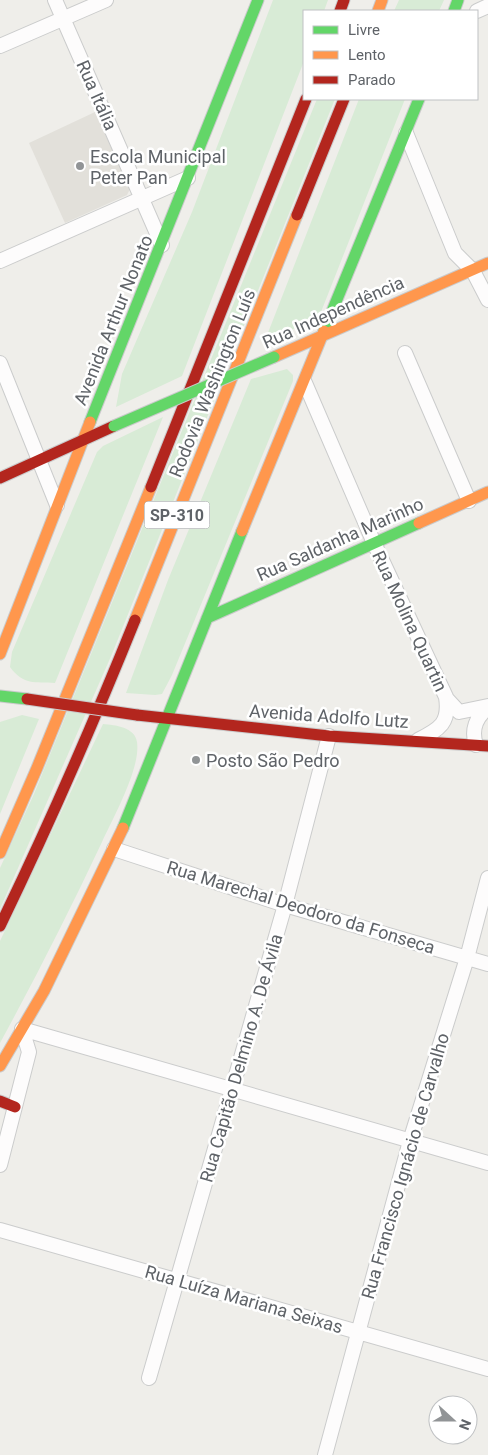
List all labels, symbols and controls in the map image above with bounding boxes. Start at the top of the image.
legend [303,10,478,100]
text: Livre [348,21,380,39]
text: Lento [348,46,386,64]
street label: Rua Itália [72,57,122,133]
text: Parado [348,71,396,89]
place label: Escola Municipal Peter Pan [90,146,226,188]
marker: Escola Municipal Peter Pan [74,160,86,172]
street label: Avenida Arthur Nonato [69,232,157,408]
street label: Rua Independência [259,271,407,353]
street label: Rodovia Washington Luís [165,286,259,480]
street label: Rua Saldanha Marinho [253,493,427,585]
road number: SP-310 [144,502,210,528]
street label: Rua Molina Quartin [368,547,452,695]
street label: Avenida Adolfo Lutz [249,700,409,732]
place label: Posto São Pedro [206,750,340,771]
marker: Posto São Pedro [190,754,202,766]
street label: Rua Marechal Deodoro da Fonseca [164,856,438,958]
street label: Rua Capitão Delmino A. De Ávila [195,931,287,1185]
street label: Rua Francisco Ignácio de Carvalho [357,1031,453,1301]
street label: Rua Luíza Mariana Seixas [143,1261,345,1337]
north arrow [428,1395,478,1445]
text: N [456,1417,474,1432]

